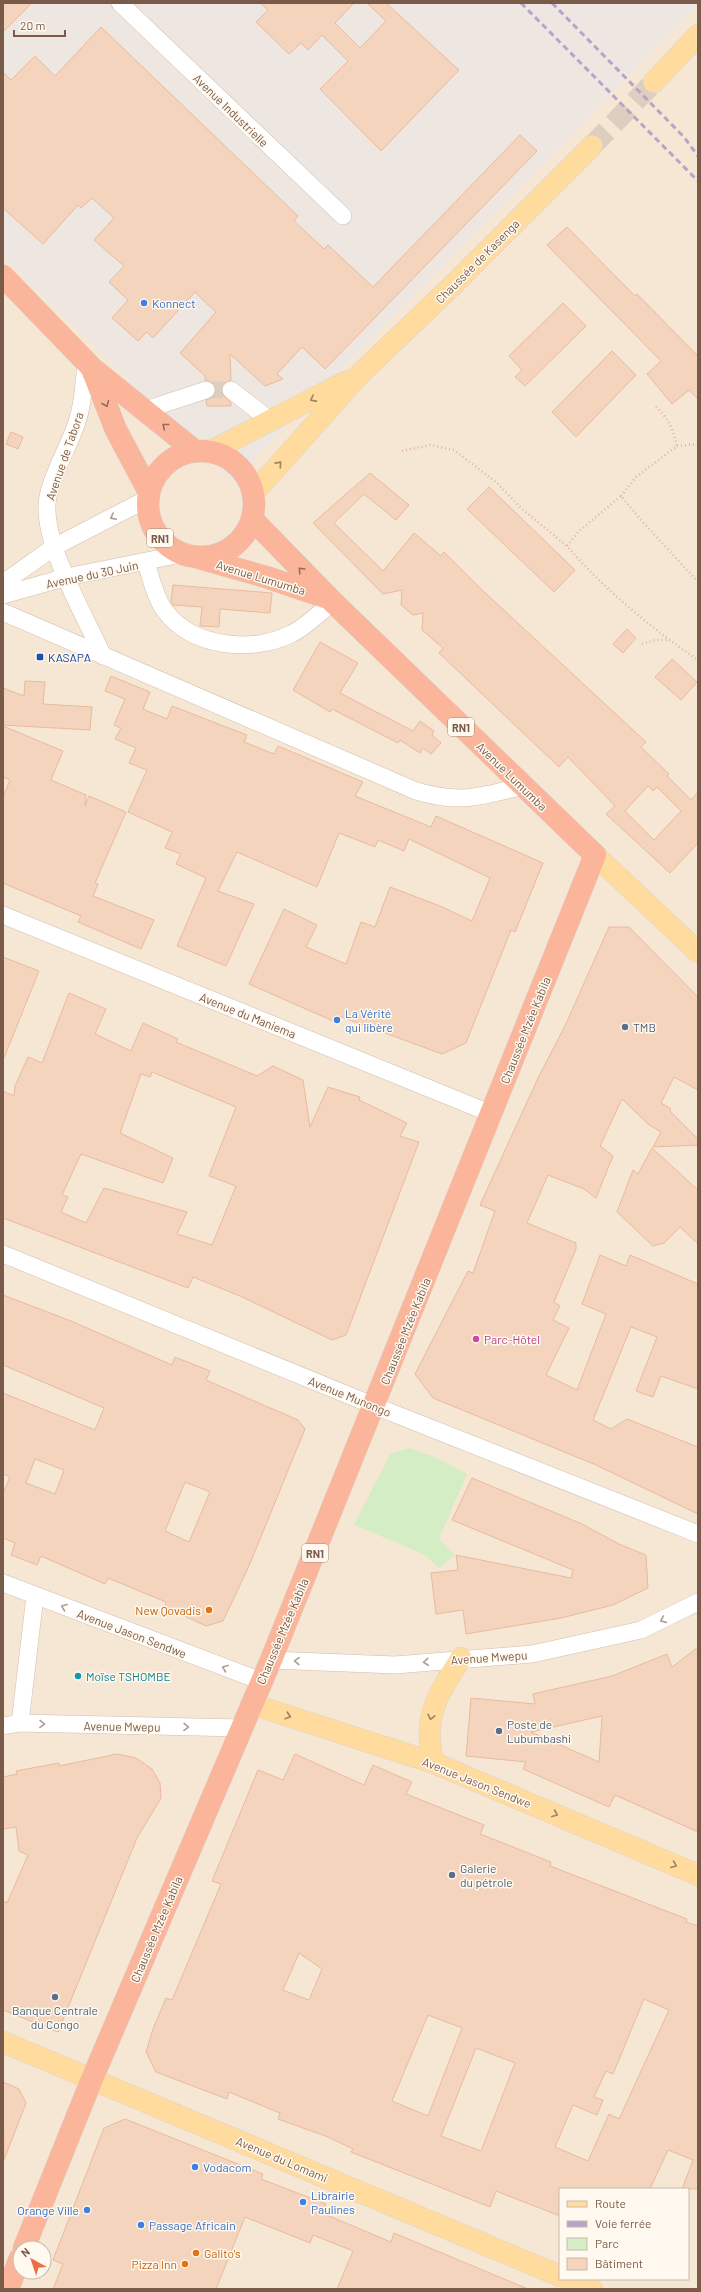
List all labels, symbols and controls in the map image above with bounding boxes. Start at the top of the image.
scale bar [14,12,65,38]
text: 20 m [20,18,46,32]
street label: Avenue Industrielle [191,71,271,149]
street label: Chaussée de Kasenga [432,216,522,306]
place label: Konnect [152,296,196,310]
marker: Konnect [139,298,149,308]
one-way arrow [310,394,317,401]
one-way arrow [101,400,109,408]
street label: Avenue de Tabora [42,410,86,502]
one-way arrow [162,424,169,431]
one-way arrow [275,462,282,469]
one-way arrow [109,512,117,520]
road number: RN1 [147,529,173,547]
street label: Avenue du 30 Juin [44,557,140,591]
street label: Avenue Lumumba [215,557,307,597]
one-way arrow [298,567,306,575]
place label: KASAPA [48,650,91,664]
marker: KASAPA [35,652,45,662]
road number: RN1 [448,718,474,736]
street label: Avenue Lumumba [474,739,550,813]
street label: Chaussée Mzée Kabila [497,975,553,1085]
street label: Avenue du Maniema [198,989,298,1041]
place label: La Vérité qui libère [345,1006,393,1034]
marker: La Vérité qui libère [332,1015,342,1025]
place label: TMB [633,1020,656,1034]
marker: TMB [620,1022,630,1032]
street label: Chaussée Mzée Kabila [377,1276,433,1386]
place label: Parc-Hôtel [484,1332,540,1346]
marker: Parc-Hôtel [471,1334,481,1344]
street label: Avenue Munongo [307,1373,393,1419]
road number: RN1 [302,1544,328,1562]
street label: Chaussée Mzée Kabila [253,1576,311,1686]
place label: New Qovadis [135,1603,201,1617]
one-way arrow [60,1604,67,1612]
marker: New Qovadis [204,1605,214,1615]
street label: Avenue Jason Sendwe [75,1606,189,1660]
one-way arrow [660,1615,668,1623]
street label: Avenue Mwepu [450,1647,528,1667]
one-way arrow [294,1657,300,1665]
one-way arrow [423,1657,429,1666]
one-way arrow [221,1664,228,1672]
place label: Moïse TSHOMBE [86,1669,171,1683]
marker: Moïse TSHOMBE [73,1671,83,1681]
one-way arrow [285,1711,292,1720]
one-way arrow [427,1714,435,1721]
place label: Poste de Lubumbashi [507,1717,571,1745]
street label: Avenue Mwepu [83,1718,161,1734]
one-way arrow [39,1720,45,1728]
one-way arrow [183,1723,189,1731]
marker: Poste de Lubumbashi [494,1726,504,1736]
street label: Avenue Jason Sendwe [421,1754,533,1810]
one-way arrow [551,1810,558,1818]
place label: Galerie du pétrole [460,1861,513,1889]
one-way arrow [671,1861,678,1869]
marker: Galerie du pétrole [447,1870,457,1880]
street label: Chaussée Mzée Kabila [127,1874,185,1984]
marker: Banque Centrale du Congo [50,1992,60,2002]
place label: Banque Centrale du Congo [12,2003,98,2031]
street label: Avenue du Lomami [234,2133,330,2185]
place label: Vodacom [203,2160,251,2174]
marker: Vodacom [190,2162,200,2172]
place label: Librairie Paulines [311,2188,355,2216]
legend [559,2188,689,2280]
text: Route [595,2196,626,2210]
marker: Librairie Paulines [298,2197,308,2207]
place label: Orange Ville [17,2203,79,2217]
marker: Orange Ville [82,2205,92,2215]
text: Voie ferrée [595,2216,651,2230]
place label: Passage Africain [149,2218,236,2232]
marker: Passage Africain [136,2220,146,2230]
text: Parc [595,2236,619,2250]
north arrow [12,2240,52,2280]
text: N [18,2245,32,2259]
place label: Galito's [204,2246,241,2260]
marker: Galito's [191,2248,201,2258]
text: Bâtiment [595,2256,643,2270]
place label: Pizza Inn [132,2257,177,2271]
marker: Pizza Inn [180,2259,190,2269]

